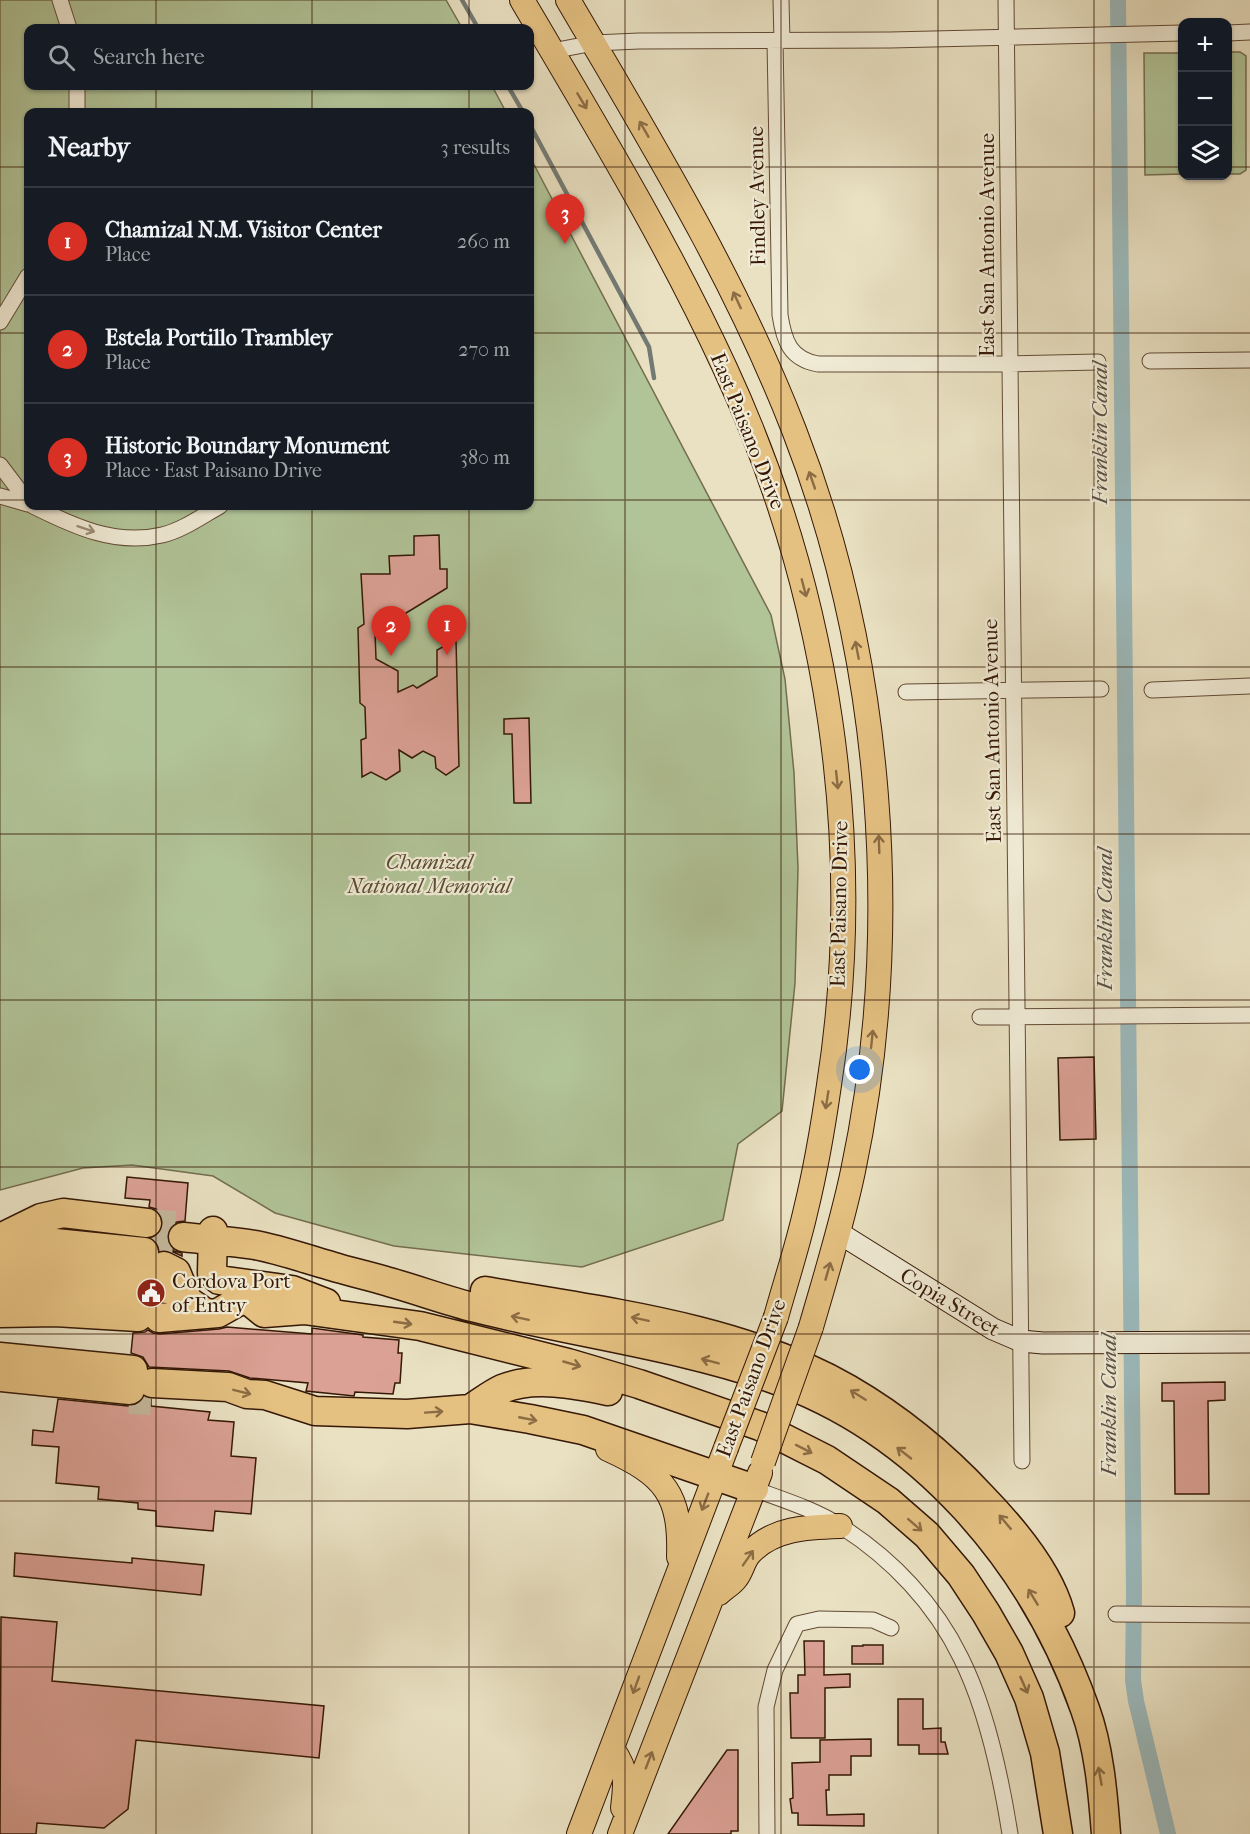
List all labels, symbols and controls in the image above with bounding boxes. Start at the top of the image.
map controls [1178,18,1232,180]
button: + [1178,18,1232,72]
search box [24,24,534,90]
icon: search [45,41,78,74]
text: Search here [93,44,205,70]
button: − [1178,72,1232,126]
one-way arrow [576,92,588,109]
one-way arrow [638,121,650,138]
street label: Findley Avenue [744,126,770,266]
button: layers [1178,126,1232,180]
text: Nearby [48,132,130,163]
street label: East San Antonio Avenue [975,133,999,357]
text: 3 results [441,136,510,159]
pin: 3 [546,194,584,244]
text: Chamizal N.M. Visitor Center [105,217,382,243]
text: 1 [64,230,71,253]
text: 260 m [457,230,510,253]
text: Place [105,243,151,266]
one-way arrow [730,292,742,310]
text: Estela Portillo Trambley [105,325,332,351]
text: 2 [62,338,73,361]
text: 270 m [458,338,510,361]
street label: East Paisano Drive [706,349,790,513]
text: Place [105,351,151,374]
water label: Franklin Canal [1087,359,1113,505]
text: Historic Boundary Monument [105,433,390,459]
text: 3 [63,446,72,469]
text: 380 m [460,446,510,469]
text: Place · East Paisano Drive [105,459,322,482]
one-way arrow [805,471,816,490]
one-way arrow [76,525,95,536]
one-way arrow [798,578,810,597]
pin: 2 [372,606,410,656]
pin: 1 [428,606,466,655]
street label: East San Antonio Avenue [978,619,1006,843]
one-way arrow [850,641,862,660]
one-way arrow [832,770,843,790]
street label: East Paisano Drive [826,820,852,988]
one-way arrow [873,834,884,854]
water label: Franklin Canal [1092,845,1118,991]
park label: Chamizal National Memorial [346,850,514,898]
one-way arrow [867,1029,878,1049]
your location [845,1055,874,1084]
one-way arrow [821,1090,832,1109]
one-way arrow [823,1262,834,1281]
street label: Copia Street [896,1263,1005,1341]
place label: Cordova Port of Entry [172,1269,291,1317]
public building icon: Cordova Port of Entry [135,1277,167,1309]
street label: East Paisano Drive [711,1296,791,1460]
one-way arrow [511,1311,530,1323]
one-way arrow [631,1313,650,1324]
one-way arrow [392,1318,412,1329]
water label: Franklin Canal [1096,1331,1122,1477]
one-way arrow [701,1354,720,1366]
one-way arrow [562,1359,581,1371]
one-way arrow [232,1387,251,1398]
one-way arrow [850,1389,867,1401]
one-way arrow [423,1406,443,1417]
one-way arrow [518,1414,537,1425]
one-way arrow [795,1444,813,1455]
one-way arrow [896,1446,912,1459]
one-way arrow [699,1493,710,1511]
one-way arrow [998,1514,1011,1530]
one-way arrow [907,1518,922,1532]
one-way arrow [742,1550,754,1566]
one-way arrow [1026,1589,1038,1606]
one-way arrow [630,1675,641,1694]
one-way arrow [1018,1676,1030,1694]
one-way arrow [644,1751,655,1770]
one-way arrow [1094,1767,1105,1786]

